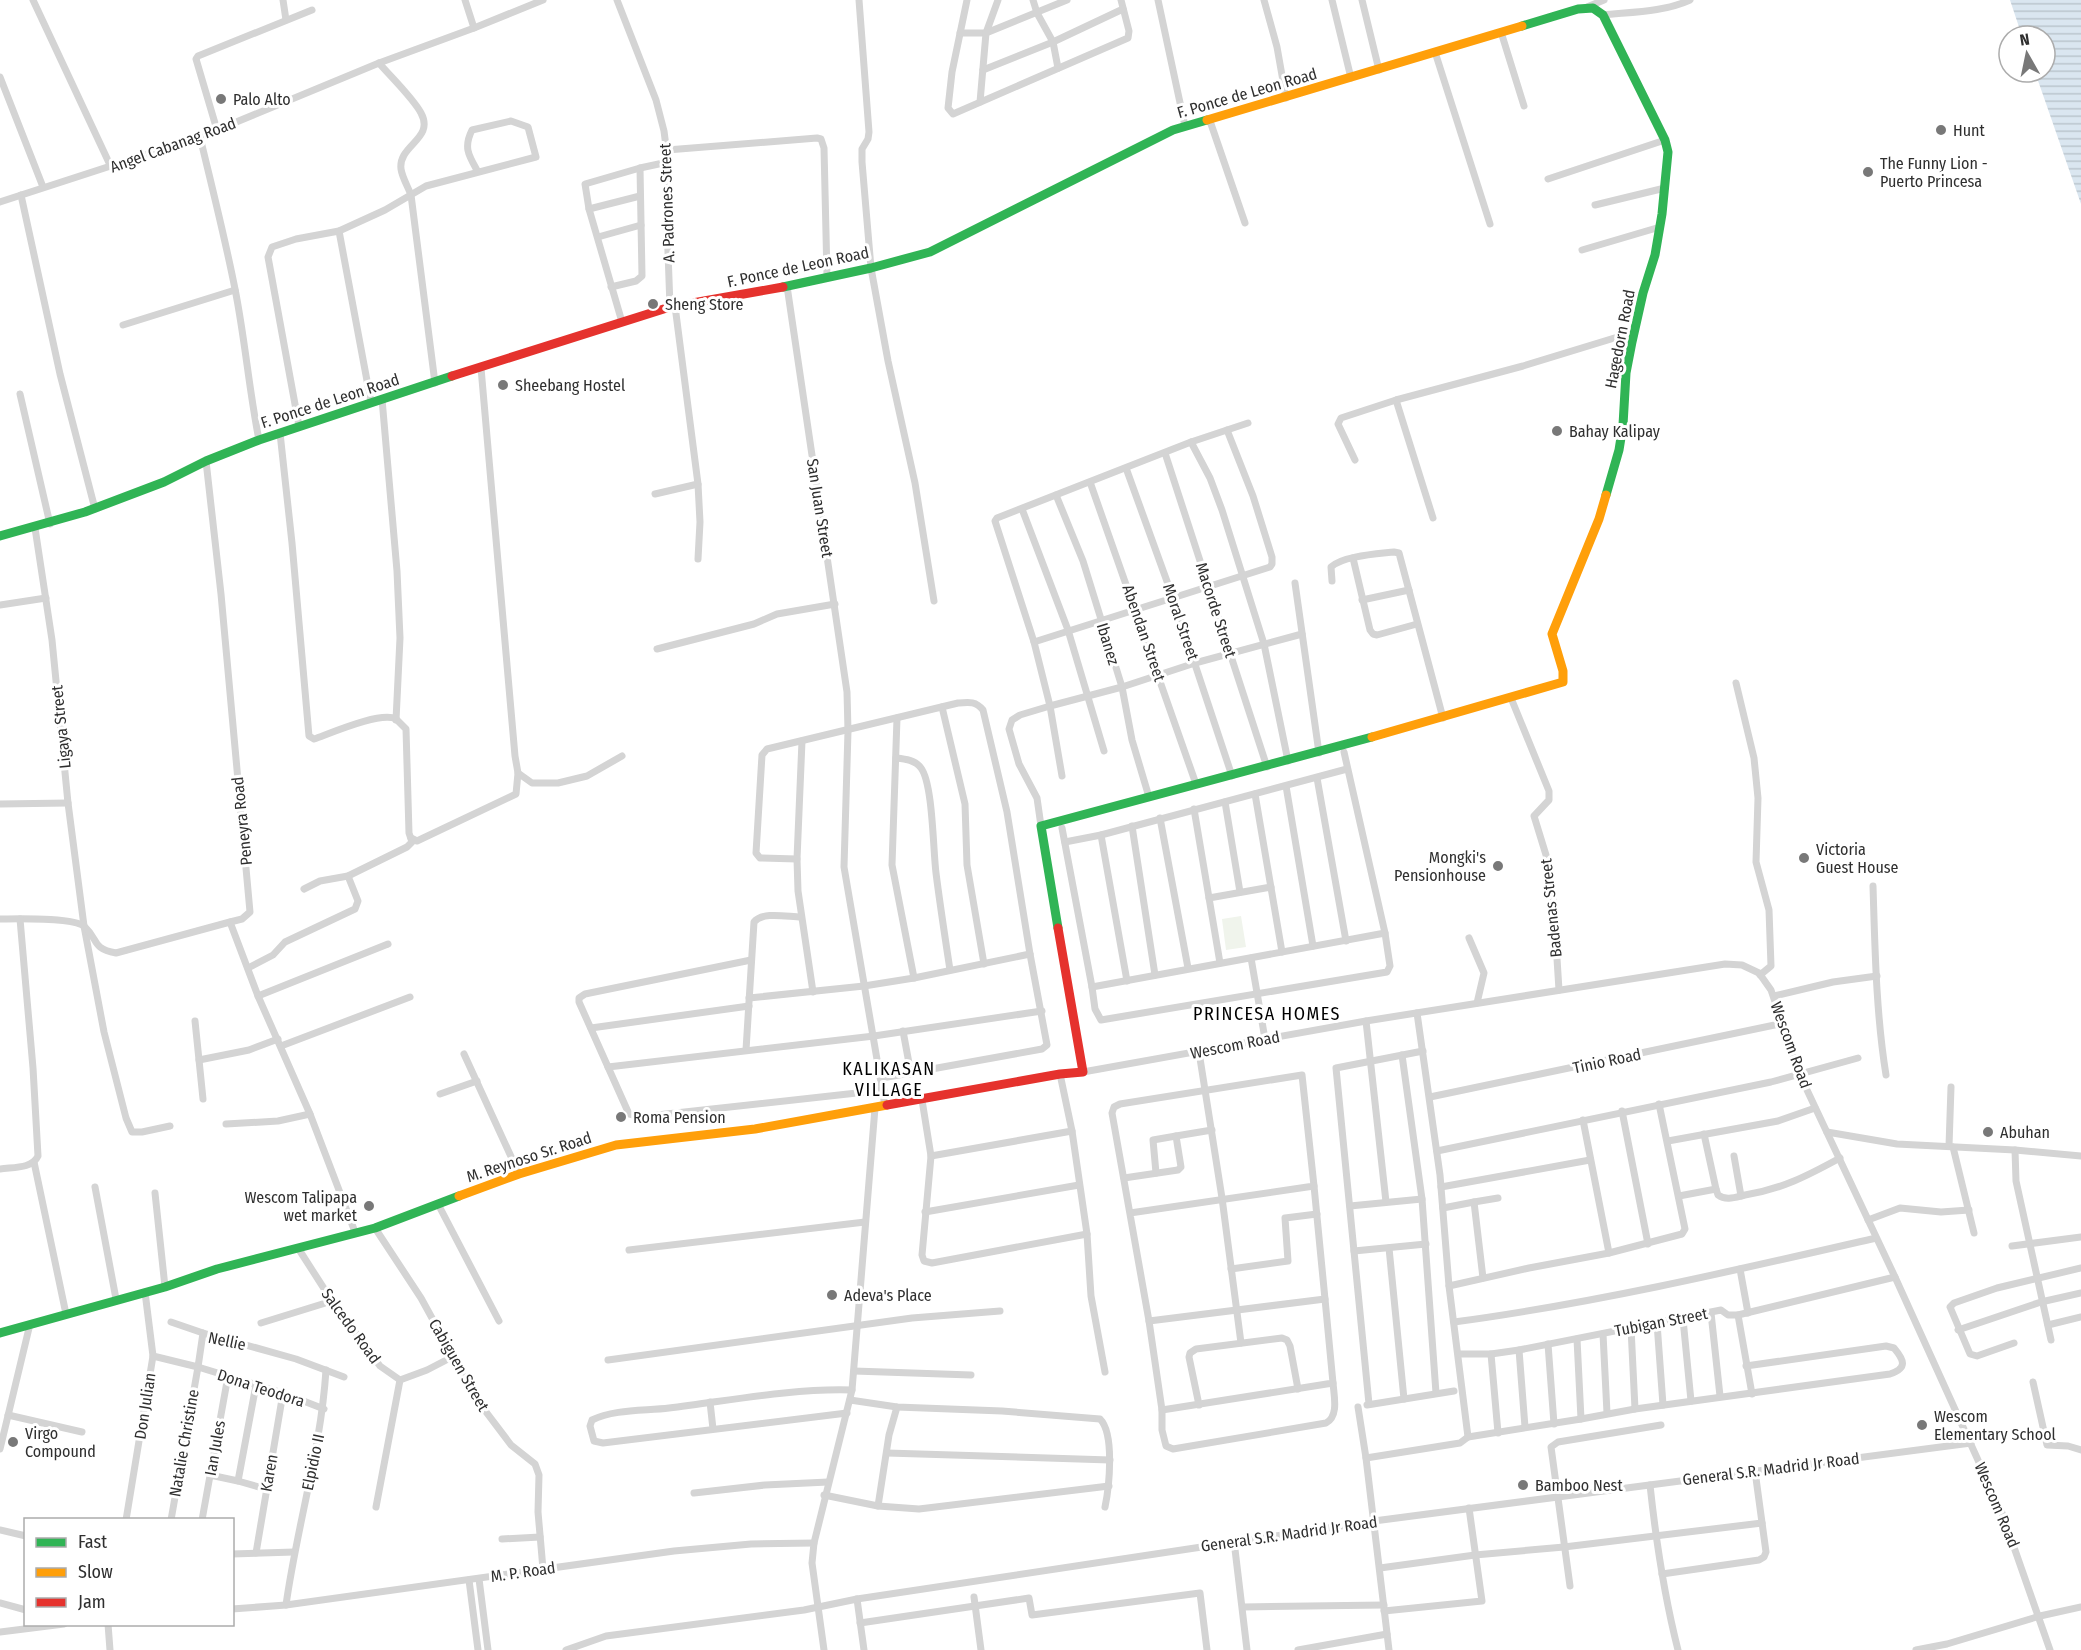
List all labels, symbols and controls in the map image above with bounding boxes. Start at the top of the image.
north arrow [1997,24,2057,84]
text: N [2019,30,2031,50]
street label: F. Ponce de Leon Road [1175,64,1319,122]
place label: Palo Alto [233,90,291,109]
marker: Palo Alto [214,92,228,106]
street label: Angel Cabanag Road [107,113,239,177]
place label: Hunt [1953,121,1985,140]
marker: Hunt [1934,123,1948,137]
street label: A. Padrones Street [655,142,679,263]
place label: The Funny Lion - Puerto Princesa [1880,154,1988,191]
marker: The Funny Lion - Puerto Princesa [1861,165,1875,179]
street label: F. Ponce de Leon Road [725,243,871,291]
street label: Hagedorn Road [1601,288,1639,390]
place label: Sheng Store [665,295,743,314]
marker: Sheng Store [646,297,660,311]
street label: F. Ponce de Leon Road [258,370,402,432]
place label: Sheebang Hostel [515,376,625,395]
marker: Sheebang Hostel [496,378,510,392]
place label: Bahay Kalipay [1569,422,1661,441]
marker: Bahay Kalipay [1550,424,1564,438]
street label: San Juan Street [803,457,837,560]
street label: Macorde Street [1192,560,1241,661]
street label: Moral Street [1159,581,1203,664]
street label: Abendan Street [1119,582,1170,685]
street label: Ibanez [1093,621,1123,667]
street label: Ligaya Street [47,684,75,770]
street label: Peneyra Road [228,776,256,866]
place label: Victoria Guest House [1816,840,1899,877]
place label: Mongki's Pensionhouse [1394,848,1486,885]
marker: Victoria Guest House [1797,851,1811,865]
street label: Badenas Street [1536,857,1566,958]
marker: Mongki's Pensionhouse [1491,859,1505,873]
street label: Wescom Road [1767,999,1815,1091]
district label: PRINCESA HOMES [1193,1003,1341,1025]
street label: Wescom Road [1189,1027,1281,1063]
street label: Tinio Road [1571,1045,1643,1077]
district label: KALIKASAN VILLAGE [842,1058,936,1101]
place label: Roma Pension [633,1108,726,1127]
marker: Roma Pension [614,1110,628,1124]
place label: Abuhan [2000,1123,2050,1142]
marker: Abuhan [1981,1125,1995,1139]
street label: M. Reynoso Sr. Road [464,1128,594,1186]
place label: Wescom Talipapa wet market [244,1188,358,1225]
marker: Wescom Talipapa wet market [362,1199,376,1213]
street label: Salcedo Road [317,1285,385,1367]
place label: Adeva's Place [844,1286,932,1305]
marker: Adeva's Place [825,1288,839,1302]
street label: Tubigan Street [1613,1304,1710,1340]
street label: Cabiguen Street [425,1315,493,1415]
street label: Nellie [206,1328,248,1354]
street label: Dona Teodora [215,1365,307,1411]
street label: Don Julian [130,1371,160,1441]
street label: Natalie Christine [165,1388,203,1498]
place label: Wescom Elementary School [1934,1407,2056,1444]
marker: Wescom Elementary School [1915,1418,1929,1432]
street label: Ian Jules [201,1419,229,1477]
place label: Virgo Compound [25,1424,96,1461]
street label: Elpidio II [298,1432,328,1492]
marker: Virgo Compound [6,1435,20,1449]
street label: General S.R. Madrid Jr Road [1682,1449,1860,1489]
street label: Karen [256,1453,282,1493]
street label: Wescom Road [1971,1460,2023,1550]
place label: Bamboo Nest [1535,1476,1623,1495]
marker: Bamboo Nest [1516,1478,1530,1492]
street label: General S.R. Madrid Jr Road [1200,1512,1378,1556]
legend [24,1518,234,1626]
text: Fast [78,1531,107,1553]
street label: M. P. Road [489,1558,557,1586]
text: Slow [78,1561,113,1583]
text: Jam [78,1591,106,1613]

